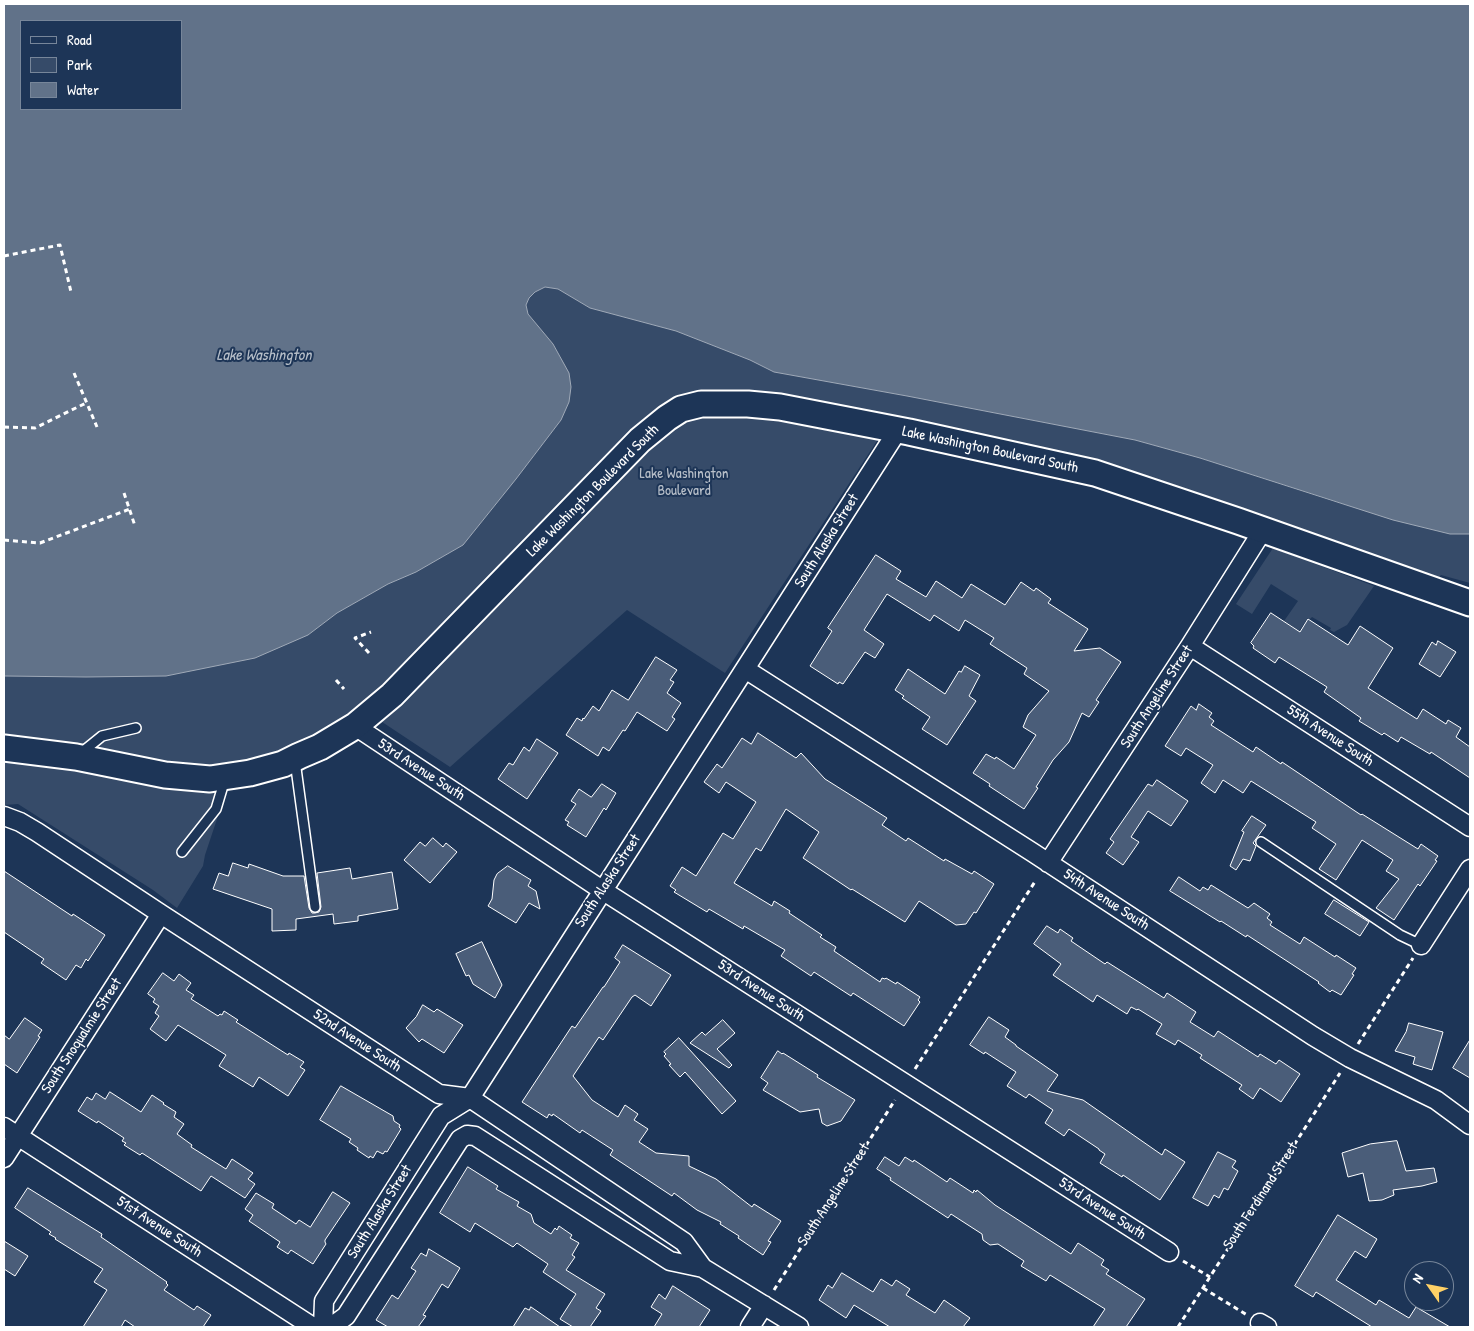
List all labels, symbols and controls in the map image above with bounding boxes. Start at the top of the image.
legend [20,20,182,110]
text: Road [67,29,92,50]
text: Park [67,54,92,75]
text: Water [67,79,99,100]
water label: Lake Washington [216,346,312,366]
street label: Lake Washington Boulevard South [523,421,663,561]
street label: Lake Washington Boulevard South [900,423,1080,477]
park label: Lake Washington Boulevard [639,465,729,500]
street label: South Alaska Street [791,491,863,591]
street label: South Angeline Street [1117,642,1197,752]
street label: 55th Avenue South [1283,701,1377,771]
street label: 53rd Avenue South [374,735,468,805]
street label: South Alaska Street [571,831,645,931]
street label: 54th Avenue South [1060,866,1152,934]
street label: 53rd Avenue South [714,956,808,1026]
street label: South Snoqualmie Street [38,975,126,1097]
street label: 52nd Avenue South [310,1006,404,1076]
street label: South Ferdinand Street [1220,1139,1302,1253]
street label: South Angeline Street [794,1140,874,1250]
street label: South Alaska Street [344,1162,416,1262]
street label: 53rd Avenue South [1055,1174,1149,1244]
street label: 51st Avenue South [113,1193,205,1261]
north arrow [1404,1261,1454,1311]
text: N [1407,1270,1427,1286]

